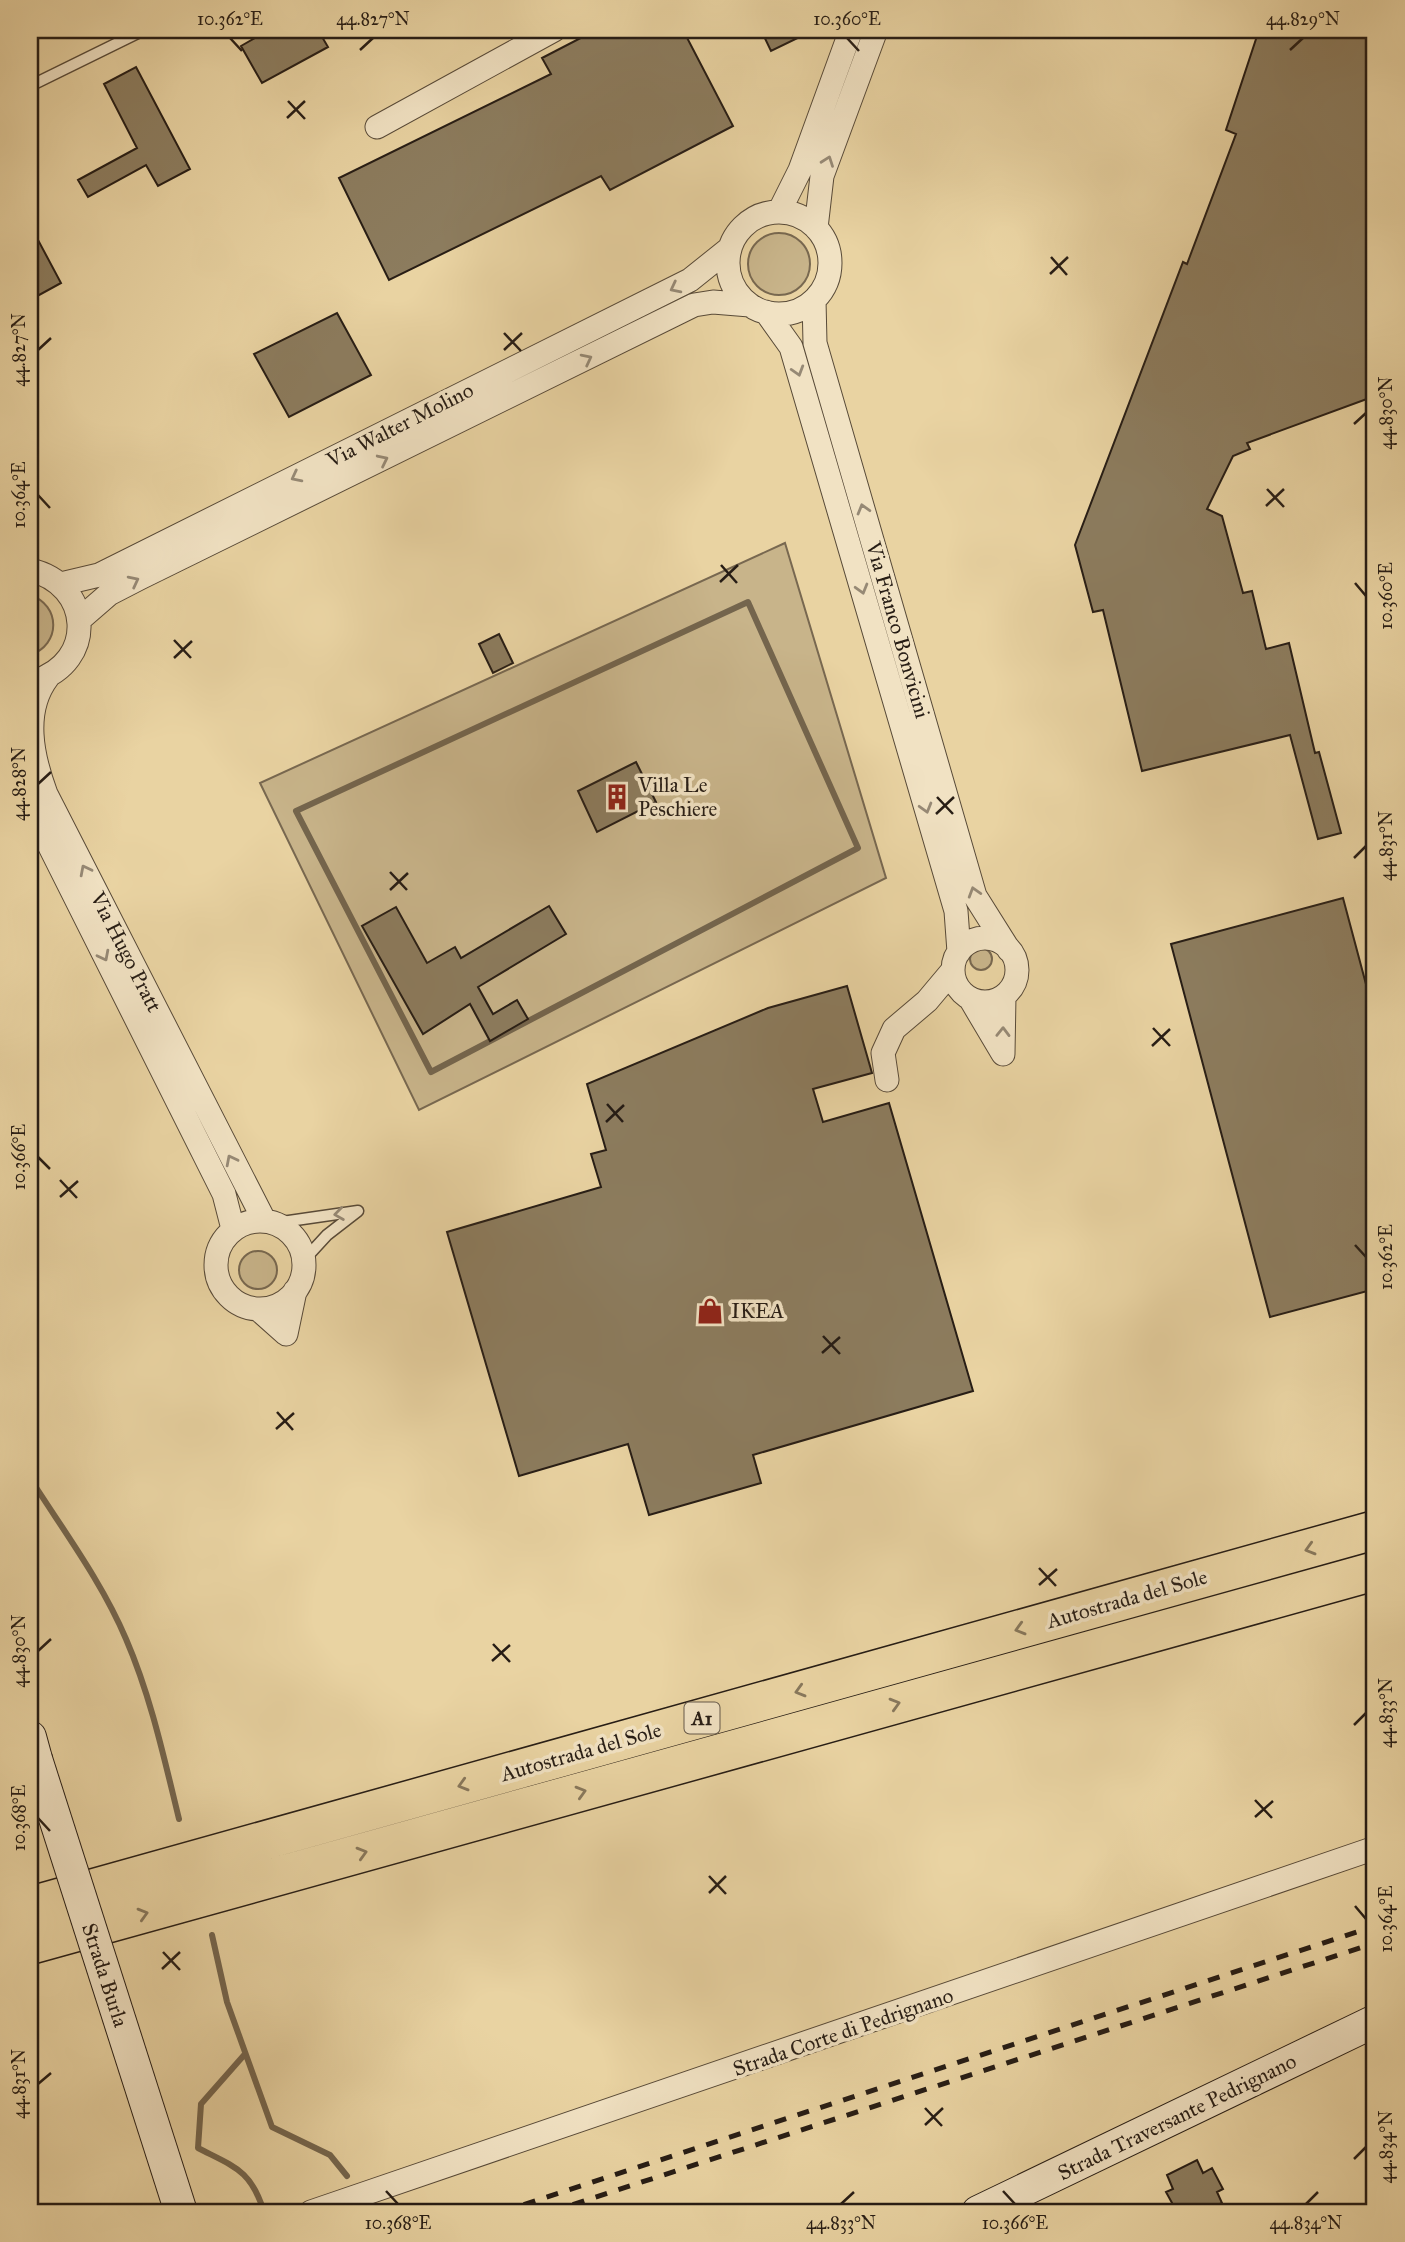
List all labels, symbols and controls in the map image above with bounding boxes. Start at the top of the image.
text: 10.362°E [197,8,263,30]
text: 44.827°N [336,8,410,30]
text: 10.360°E [813,8,881,30]
text: 44.829°N [1266,8,1340,30]
one-way arrow [820,156,834,168]
one-way arrow [670,279,682,293]
text: 44.827°N [8,313,30,387]
one-way arrow [580,353,592,367]
one-way arrow [790,365,805,377]
text: 44.830°N [1375,376,1397,450]
street label: Via Walter Molino [321,377,478,474]
one-way arrow [376,454,388,468]
text: 10.364°E [8,461,30,529]
one-way arrow [291,469,303,483]
one-way arrow [857,503,871,515]
street label: Via Franco Bonvicini [860,538,936,722]
text: 10.360°E [1375,562,1397,630]
one-way arrow [127,576,140,590]
one-way arrow [854,583,868,595]
text: 44.828°N [8,747,30,821]
place label: Villa Le Peschiere [637,772,718,822]
building icon: Villa Le Peschiere [602,782,632,812]
one-way arrow [917,802,932,814]
text: 44.831°N [1375,811,1397,881]
one-way arrow [79,865,93,877]
one-way arrow [968,886,983,898]
street label: Via Hugo Pratt [84,887,168,1017]
one-way arrow [96,949,110,961]
one-way arrow [995,1026,1011,1037]
text: 10.366°E [8,1124,30,1190]
one-way arrow [226,1155,240,1167]
one-way arrow [333,1206,345,1221]
text: 10.362°E [1375,1224,1397,1290]
shop icon: IKEA [695,1296,725,1326]
place label: IKEA [731,1298,784,1324]
one-way arrow [1304,1540,1316,1555]
street label: Autostrada del Sole [1043,1564,1210,1635]
text: 44.830°N [8,1614,30,1688]
one-way arrow [1014,1621,1026,1636]
text: 44.833°N [1375,1678,1397,1748]
one-way arrow [795,1682,807,1697]
one-way arrow [888,1698,900,1713]
road number: A1 [684,1702,720,1734]
street label: Autostrada del Sole [497,1717,664,1788]
one-way arrow [458,1776,470,1791]
text: 10.368°E [8,1785,30,1851]
one-way arrow [575,1785,587,1800]
one-way arrow [356,1846,368,1861]
text: 10.364°E [1375,1885,1397,1953]
one-way arrow [137,1907,149,1922]
street label: Strada Burla [76,1920,134,2030]
street label: Strada Corte di Pedrignano [729,1982,957,2082]
street label: Strada Traversante Pedrignano [1053,2048,1301,2186]
text: 44.831°N [8,2049,30,2119]
text: 44.834°N [1375,2111,1397,2183]
text: 10.368°E [365,2212,431,2234]
text: 44.833°N [806,2212,876,2234]
text: 10.366°E [982,2212,1048,2234]
text: 44.834°N [1270,2212,1342,2234]

